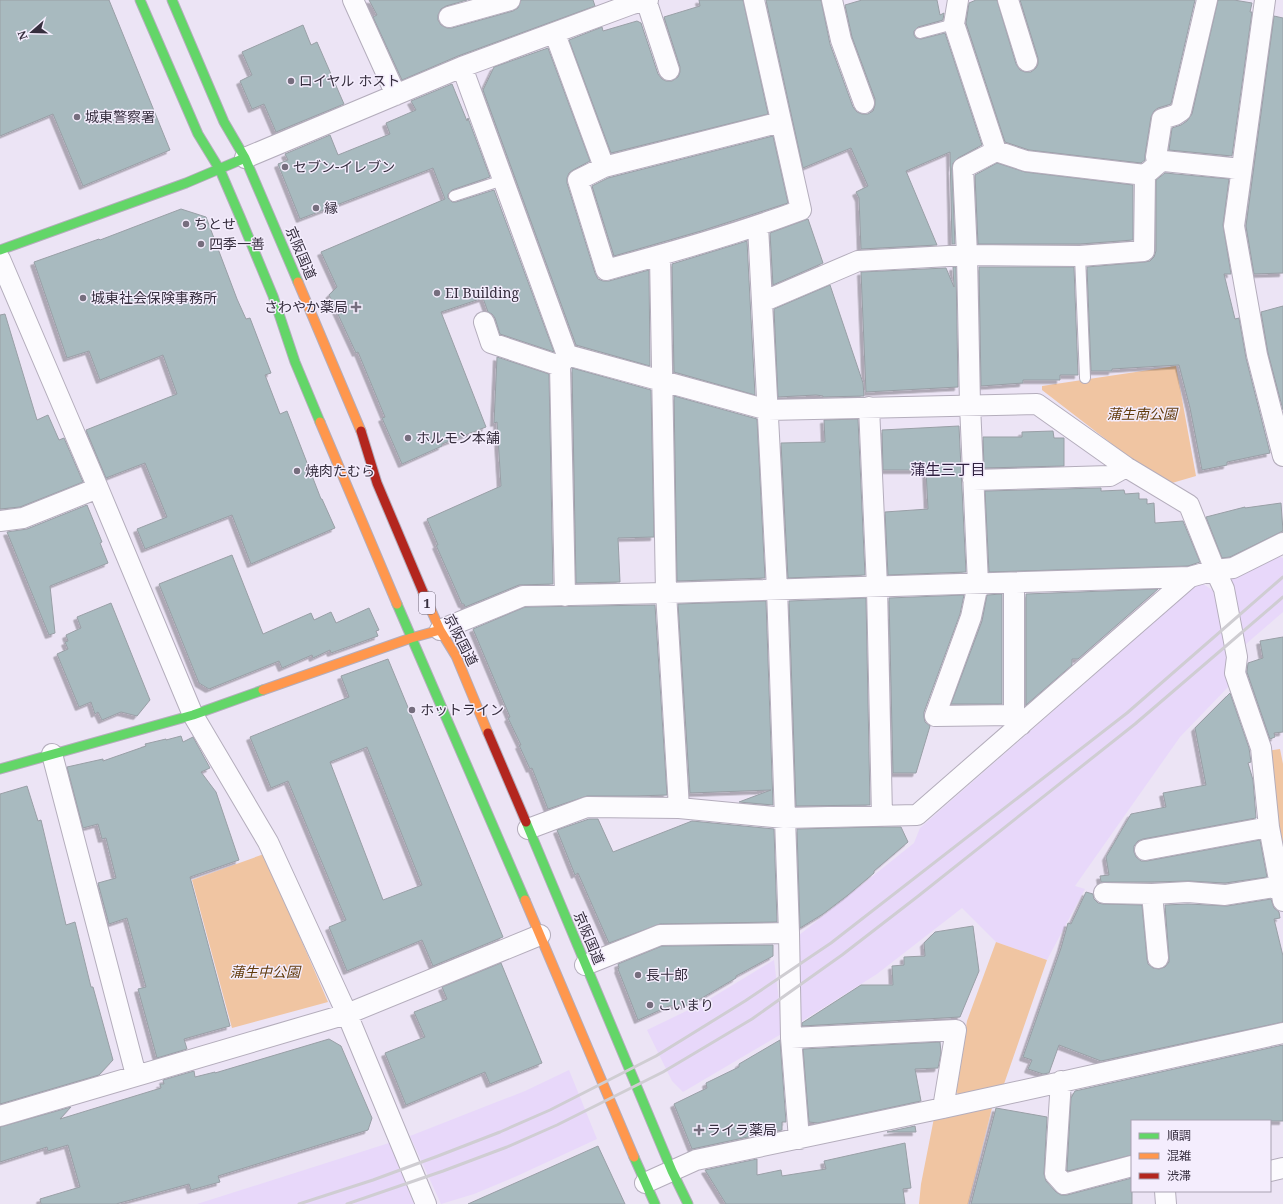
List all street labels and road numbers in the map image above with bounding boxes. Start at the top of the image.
street label: 京阪国道 [282,223,321,282]
road number: 1 [419,592,435,614]
street label: 京阪国道 [440,611,483,669]
street label: 京阪国道 [570,908,609,967]

